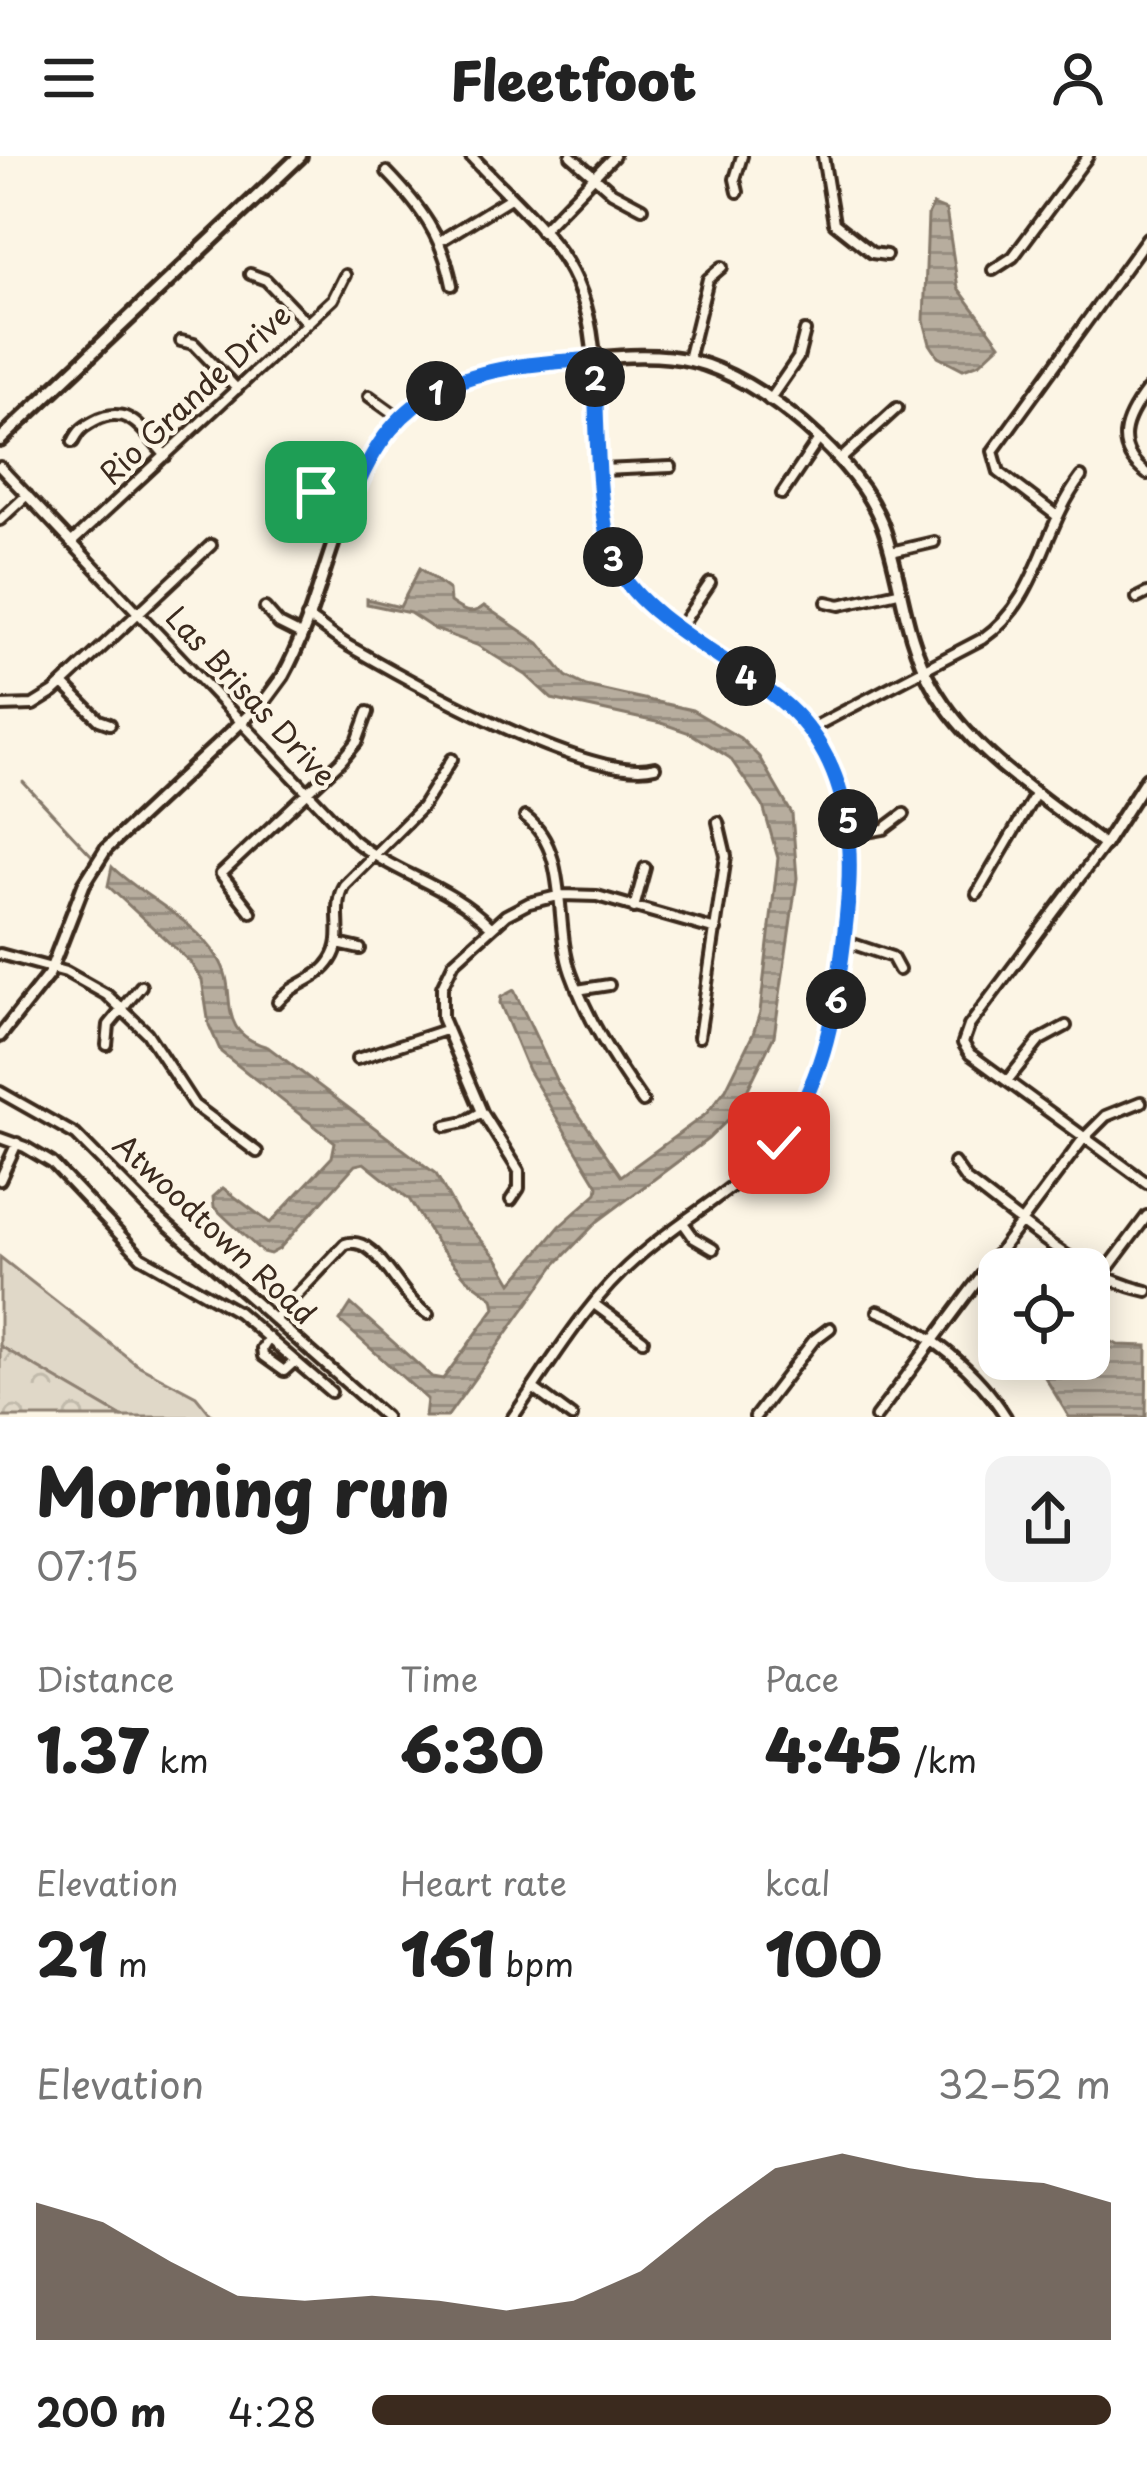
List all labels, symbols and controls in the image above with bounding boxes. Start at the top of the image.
text: Fleetfoot [450,38,697,119]
icon: menu [36,45,102,111]
icon: person [1045,45,1111,111]
street label: Rio Grande Drive [88,292,300,494]
pin: 2 [565,347,625,407]
text: 2 [583,352,607,402]
pin: 1 [406,361,466,421]
text: 1 [428,366,444,416]
pin [265,441,367,543]
icon: arrive [283,459,349,525]
pin: 3 [583,527,643,587]
text: 3 [602,532,624,582]
street label: Las Brisas Drive [156,595,347,796]
pin: 4 [716,646,776,706]
text: 4 [735,651,757,701]
pin: 5 [818,789,878,849]
text: 5 [837,794,859,844]
pin: 6 [806,969,866,1029]
text: 6 [824,974,848,1024]
pin [728,1092,830,1194]
icon: check [746,1110,812,1176]
street label: Atwoodtown Road [104,1122,327,1334]
map controls [978,1248,1110,1380]
button: locate [978,1248,1110,1380]
text: Morning run [36,1440,450,1539]
button: share [985,1456,1111,1582]
text: 07:15 [36,1535,139,1594]
text: Distance [36,1653,174,1703]
text: Time [400,1653,478,1703]
text: Pace [765,1653,839,1703]
text: 1.37 [36,1703,149,1793]
text: 6:30 [400,1703,544,1793]
text: 4:45 [765,1703,903,1793]
text: km [149,1734,209,1784]
text: /km [903,1734,977,1784]
text: Elevation [36,1857,178,1907]
text: Heart rate [400,1857,567,1907]
text: kcal [765,1857,831,1907]
text: 21 [36,1907,107,1997]
text: 161 [400,1907,495,1997]
text: 100 [765,1907,882,1997]
text: m [107,1938,148,1988]
text: bpm [495,1938,574,1988]
text: Elevation [36,2053,204,2112]
text: 32–52 m [938,2053,1111,2112]
text: 200 m [36,2381,166,2440]
text: 4:28 [228,2381,317,2440]

